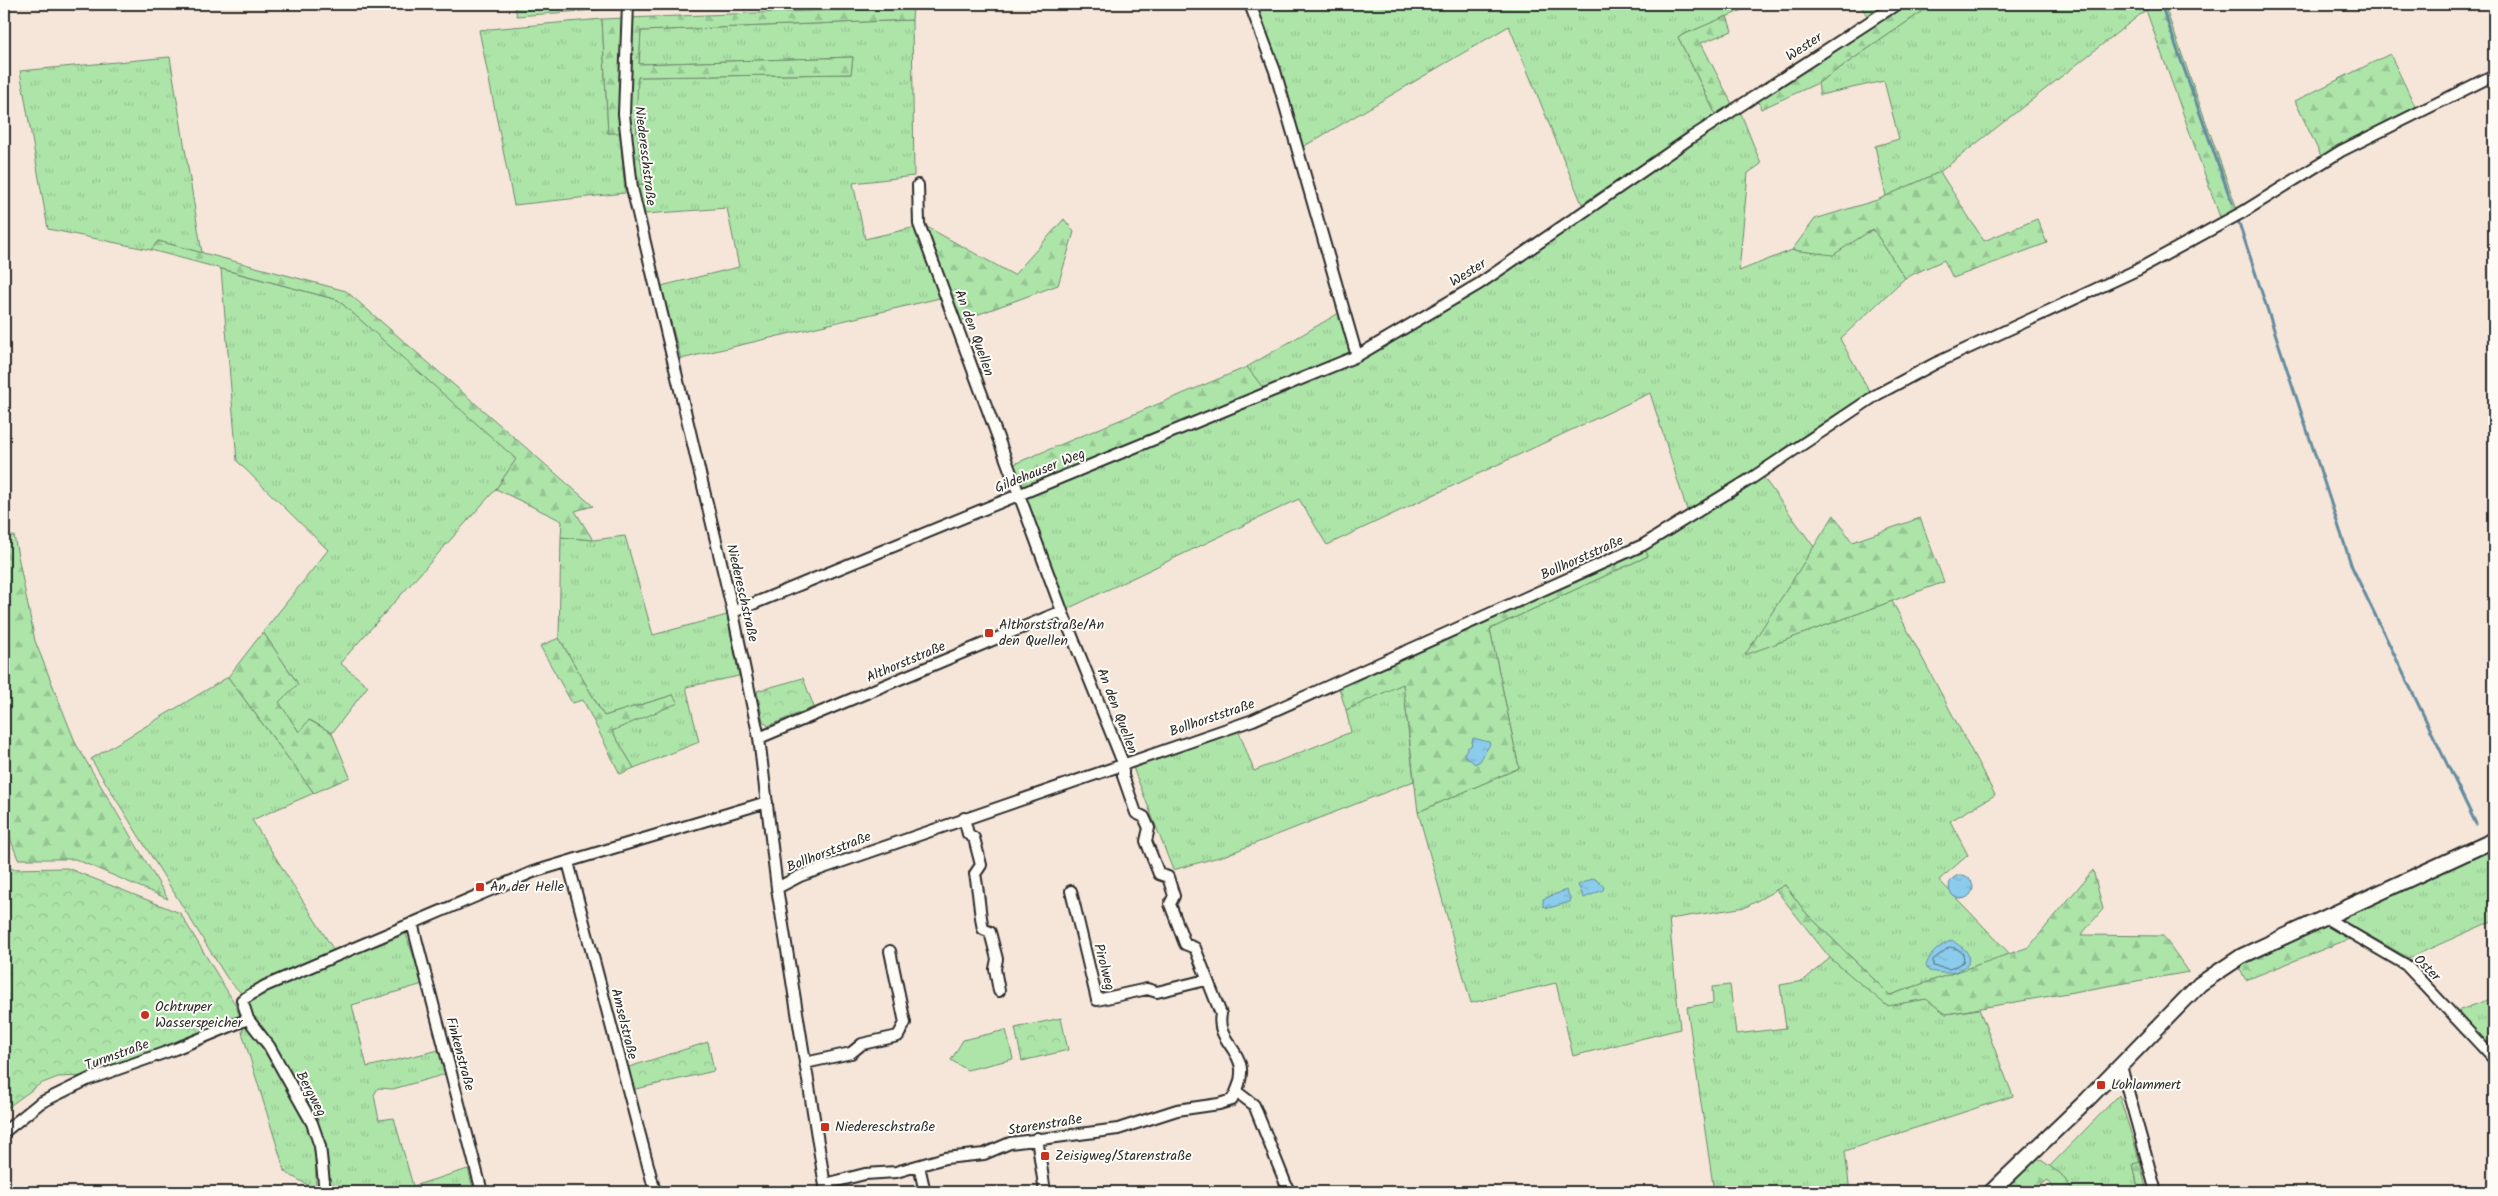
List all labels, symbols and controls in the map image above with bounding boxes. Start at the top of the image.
street label: Wester [1781,26,1828,67]
street label: Niedereschstraße [628,105,662,208]
street label: Wester [1445,252,1492,293]
street label: An den Quellen [948,287,1000,379]
street label: Gildehauser Weg [991,443,1089,499]
street label: Bollhorststraße [1537,530,1628,586]
street label: Niedereschstraße [720,542,764,645]
place label: Althorststraße/An den Quellen [999,614,1104,652]
marker: Althorststraße/An den Quellen [983,627,995,639]
street label: Althorststraße [863,635,950,689]
street label: An den Quellen [1090,665,1144,757]
street label: Bollhorststraße [1166,693,1258,743]
street label: Bollhorststraße [783,826,875,878]
place label: An der Helle [490,876,565,898]
marker: An der Helle [474,881,486,893]
street label: Pirolweg [1087,941,1121,993]
street label: Oster [2408,949,2447,988]
street label: Amselstraße [605,986,644,1062]
place label: Ochtruper Wasserspeicher [155,996,244,1034]
marker: Ochtruper Wasserspeicher [139,1009,151,1021]
street label: Finkenstraße [440,1015,481,1094]
street label: Turmstraße [82,1033,153,1077]
street label: Bergweg [290,1067,332,1121]
place label: Lohlammert [2111,1074,2182,1096]
marker: Lohlammert [2095,1079,2107,1091]
street label: Starenstraße [1006,1108,1084,1142]
place label: Niedereschstraße [835,1116,936,1138]
marker: Niedereschstraße [819,1121,831,1133]
place label: Zeisigweg/Starenstraße [1055,1145,1192,1167]
marker: Zeisigweg/Starenstraße [1039,1150,1051,1162]

